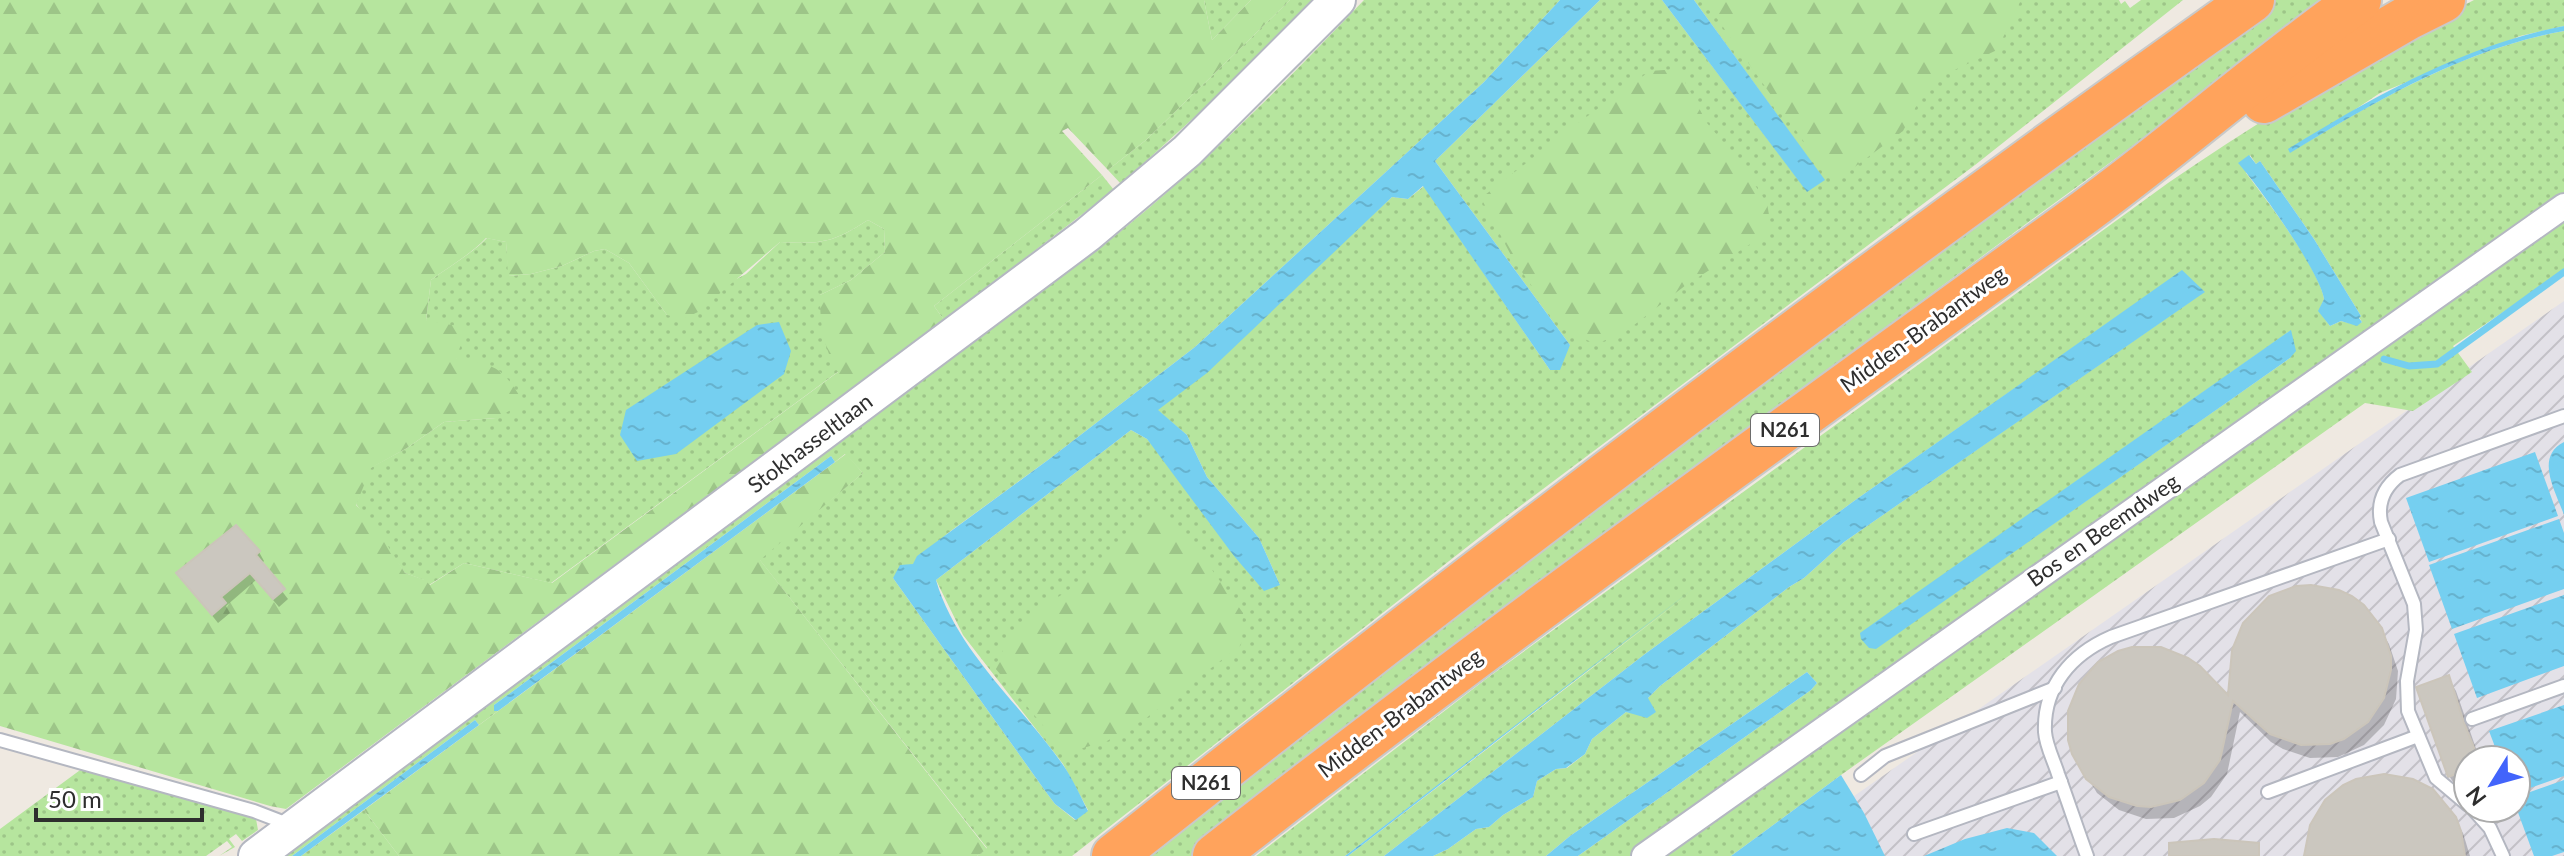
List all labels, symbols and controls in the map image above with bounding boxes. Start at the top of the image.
street label: Midden-Brabantweg [1834,259,2011,398]
street label: Stokhasseltlaan [742,387,877,498]
road number: N261 [1751,414,1819,446]
street label: Bos en Beemdweg [2022,467,2184,592]
street label: Midden-Brabantweg [1312,642,1487,783]
north arrow [2452,744,2532,824]
road number: N261 [1172,767,1240,799]
scale bar [36,772,202,822]
text: N [2460,781,2492,811]
text: 50 m [48,784,102,813]

